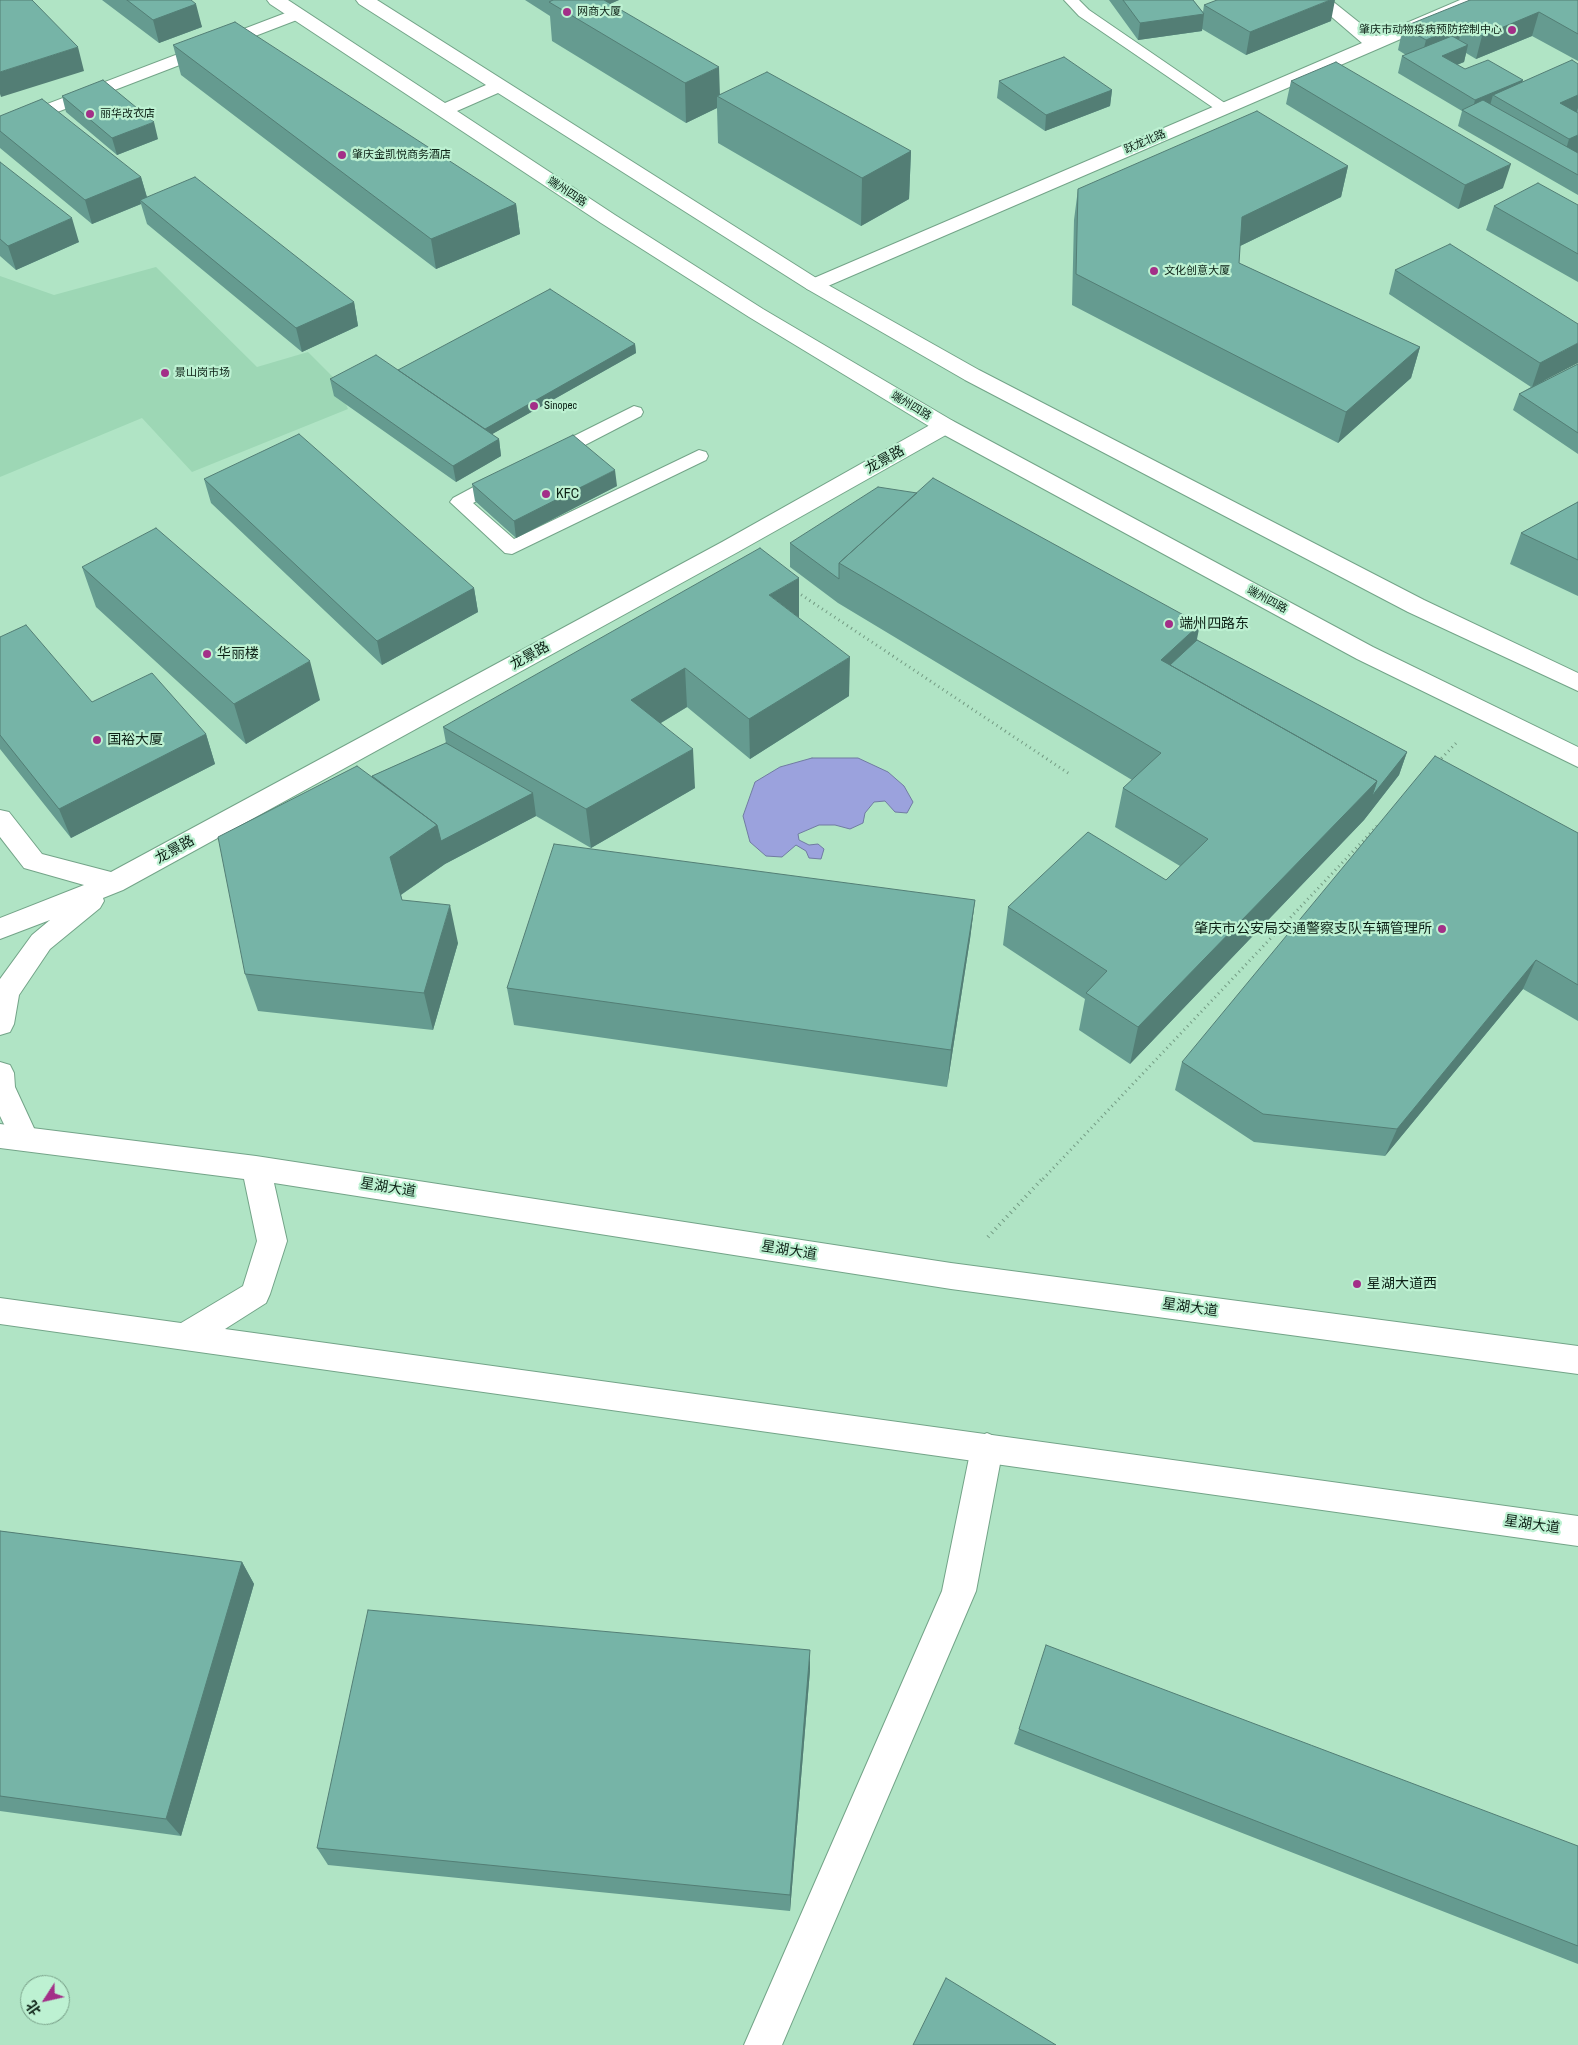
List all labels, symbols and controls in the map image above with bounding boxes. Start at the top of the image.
place label: 网商大厦 [577,5,621,19]
marker: 网商大厦 [561,6,573,18]
place label: 肇庆市动物疫病预防控制中心 [1359,23,1502,37]
marker: 肇庆市动物疫病预防控制中心 [1506,24,1518,36]
place label: 丽华改衣店 [100,107,155,121]
marker: 丽华改衣店 [84,108,96,120]
street label: 跃龙北路 [1122,127,1168,157]
place label: 肇庆金凯悦商务酒店 [352,148,451,162]
marker: 肇庆金凯悦商务酒店 [336,149,348,161]
street label: 端州四路 [545,174,589,210]
place label: 文化创意大厦 [1164,264,1230,278]
marker: 文化创意大厦 [1148,265,1160,277]
place label: 景山岗市场 [175,366,230,380]
marker: 景山岗市场 [159,367,171,379]
street label: 端州四路 [889,389,933,423]
place label: Sinopec [544,399,577,413]
marker: Sinopec [528,400,540,412]
street label: 龙景路 [863,442,907,478]
place label: KFC [556,486,579,502]
marker: KFC [540,488,552,500]
street label: 端州四路 [1244,584,1290,616]
place label: 端州四路东 [1179,616,1249,632]
marker: 端州四路东 [1163,618,1175,630]
street label: 龙景路 [508,638,552,674]
place label: 华丽楼 [217,646,259,662]
marker: 华丽楼 [201,648,213,660]
place label: 国裕大厦 [107,732,163,748]
marker: 国裕大厦 [91,734,103,746]
street label: 龙景路 [153,832,197,868]
place label: 肇庆市公安局交通警察支队车辆管理所 [1194,921,1432,937]
marker: 肇庆市公安局交通警察支队车辆管理所 [1436,923,1448,935]
street label: 星湖大道 [359,1175,417,1201]
street label: 星湖大道 [760,1238,818,1264]
place label: 星湖大道西 [1367,1276,1437,1292]
marker: 星湖大道西 [1351,1278,1363,1290]
street label: 星湖大道 [1161,1296,1219,1320]
street label: 星湖大道 [1503,1513,1561,1537]
north arrow [20,1975,70,2025]
text: 北 [22,1997,45,2019]

